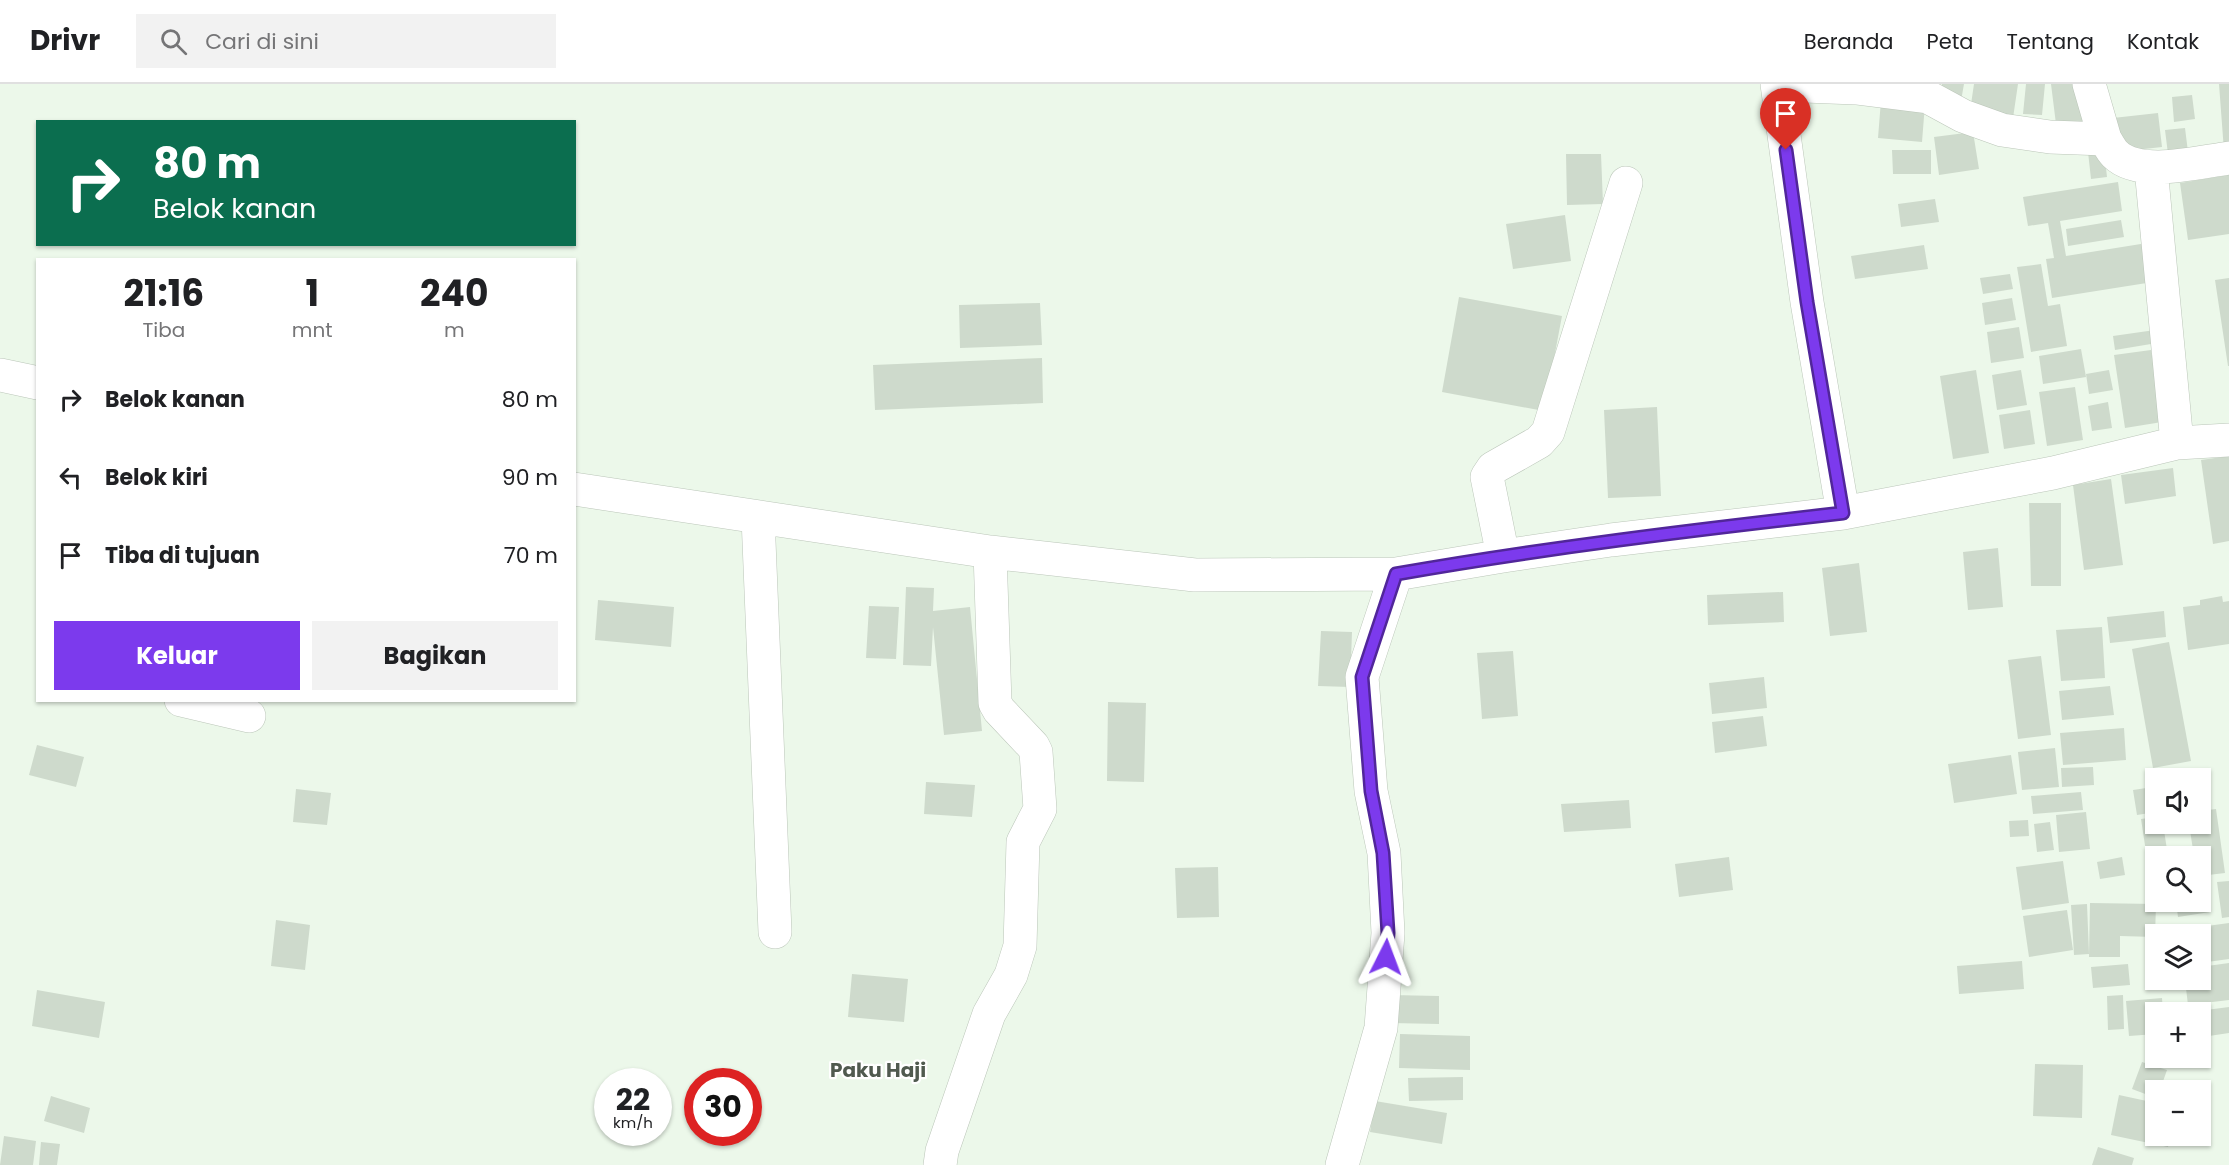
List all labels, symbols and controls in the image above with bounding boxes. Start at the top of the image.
search box [136,14,556,68]
text: Drivr [30,21,100,60]
icon: search [157,25,190,58]
text: Cari di sini [205,26,319,57]
text: Beranda [1804,27,1894,56]
text: Peta [1927,27,1974,56]
text: Tentang [2007,27,2094,56]
text: Kontak [2127,27,2199,56]
pin [1760,88,1811,150]
icon: arrive [1769,97,1802,130]
text: 80 m [153,134,261,193]
icon: right [54,144,132,222]
text: Belok kanan [153,190,316,227]
text: 21:16 [124,268,204,319]
text: 1 [305,268,319,319]
text: 240 [420,268,488,319]
text: Tiba [143,316,185,344]
text: mnt [292,316,333,344]
text: m [444,316,465,344]
icon: right [54,383,87,416]
text: Belok kanan [105,384,245,415]
text: 80 m [502,384,558,415]
icon: left [54,461,87,494]
text: Belok kiri [105,462,208,493]
text: 90 m [502,462,558,493]
icon: arrive [54,539,87,572]
text: Tiba di tujuan [105,540,260,571]
text: 70 m [504,540,558,571]
button: Keluar [54,621,300,690]
button: Bagikan [312,621,558,690]
map controls [2145,768,2211,1146]
button: sound [2145,768,2211,834]
button: search [2145,846,2211,912]
button: layers [2145,924,2211,990]
position arrow [1354,925,1418,989]
button: + [2145,1002,2211,1068]
district label: Paku Haji [830,1056,926,1084]
speed limit sign: 30 [684,1068,762,1146]
text: 22 [616,1078,650,1121]
button: − [2145,1080,2211,1146]
text: km/h [613,1112,653,1133]

